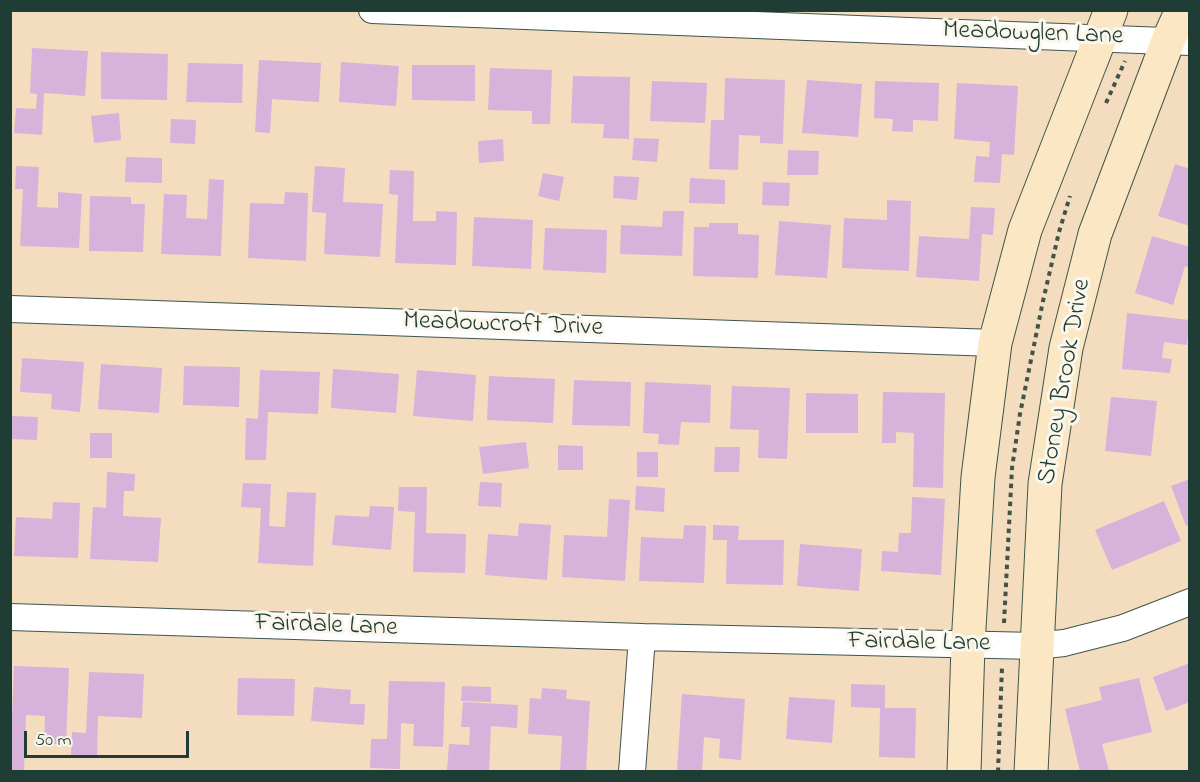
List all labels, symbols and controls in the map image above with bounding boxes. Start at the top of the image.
street label: Meadowglen Lane [942,16,1124,54]
street label: Stoney Brook Drive [1033,277,1099,487]
street label: Meadowcroft Drive [402,307,604,345]
street label: Fairdale Lane [254,609,398,645]
street label: Fairdale Lane [847,627,991,661]
scale bar [27,719,192,757]
text: 50 m [35,728,72,754]

